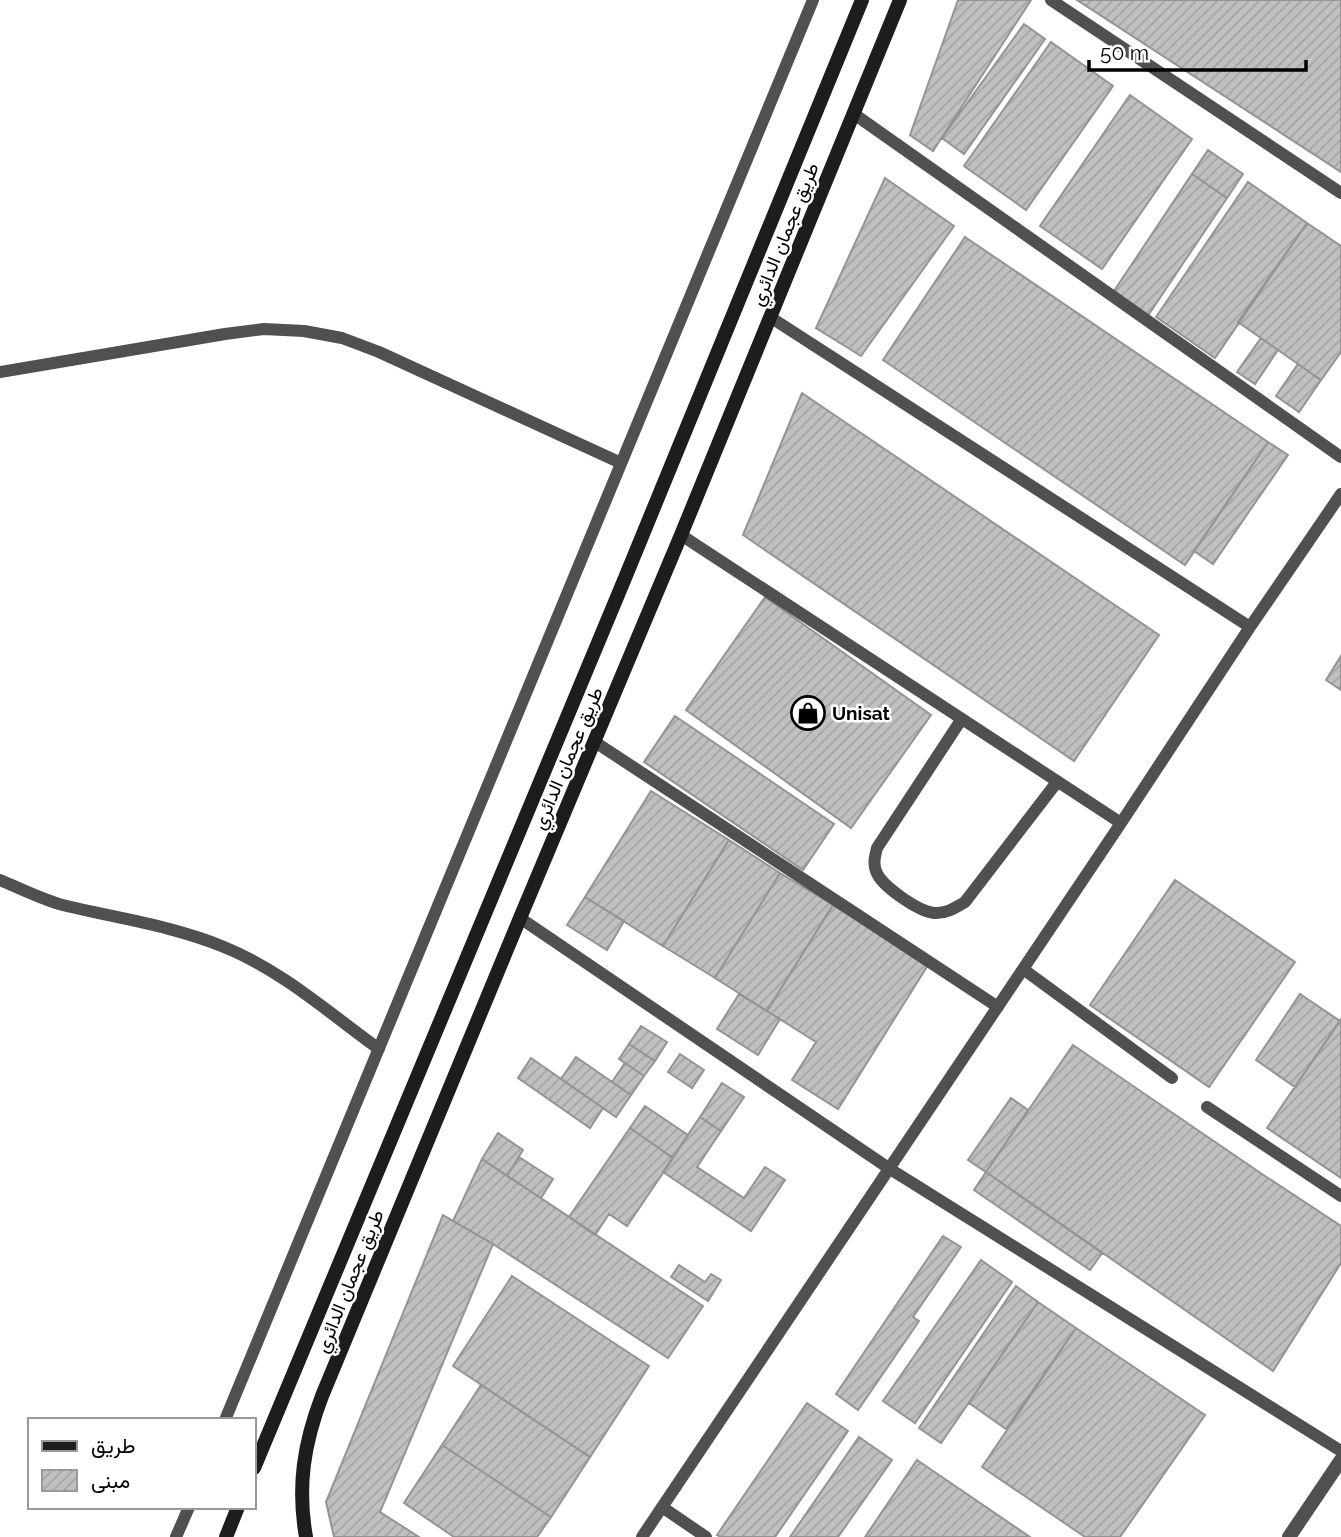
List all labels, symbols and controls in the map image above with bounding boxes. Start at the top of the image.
scale bar [1089,28,1306,72]
text: 50 m [1100,40,1149,65]
street label: طريق عجمان الدائري [745,159,827,311]
street label: طريق عجمان الدائري [527,684,612,834]
shop icon: Unisat [789,694,827,732]
place label: Unisat [832,702,891,724]
street label: طريق عجمان الدائري [310,1206,392,1358]
legend [28,1418,256,1509]
text: طريق [91,1433,136,1459]
text: مبنى [91,1468,130,1493]

